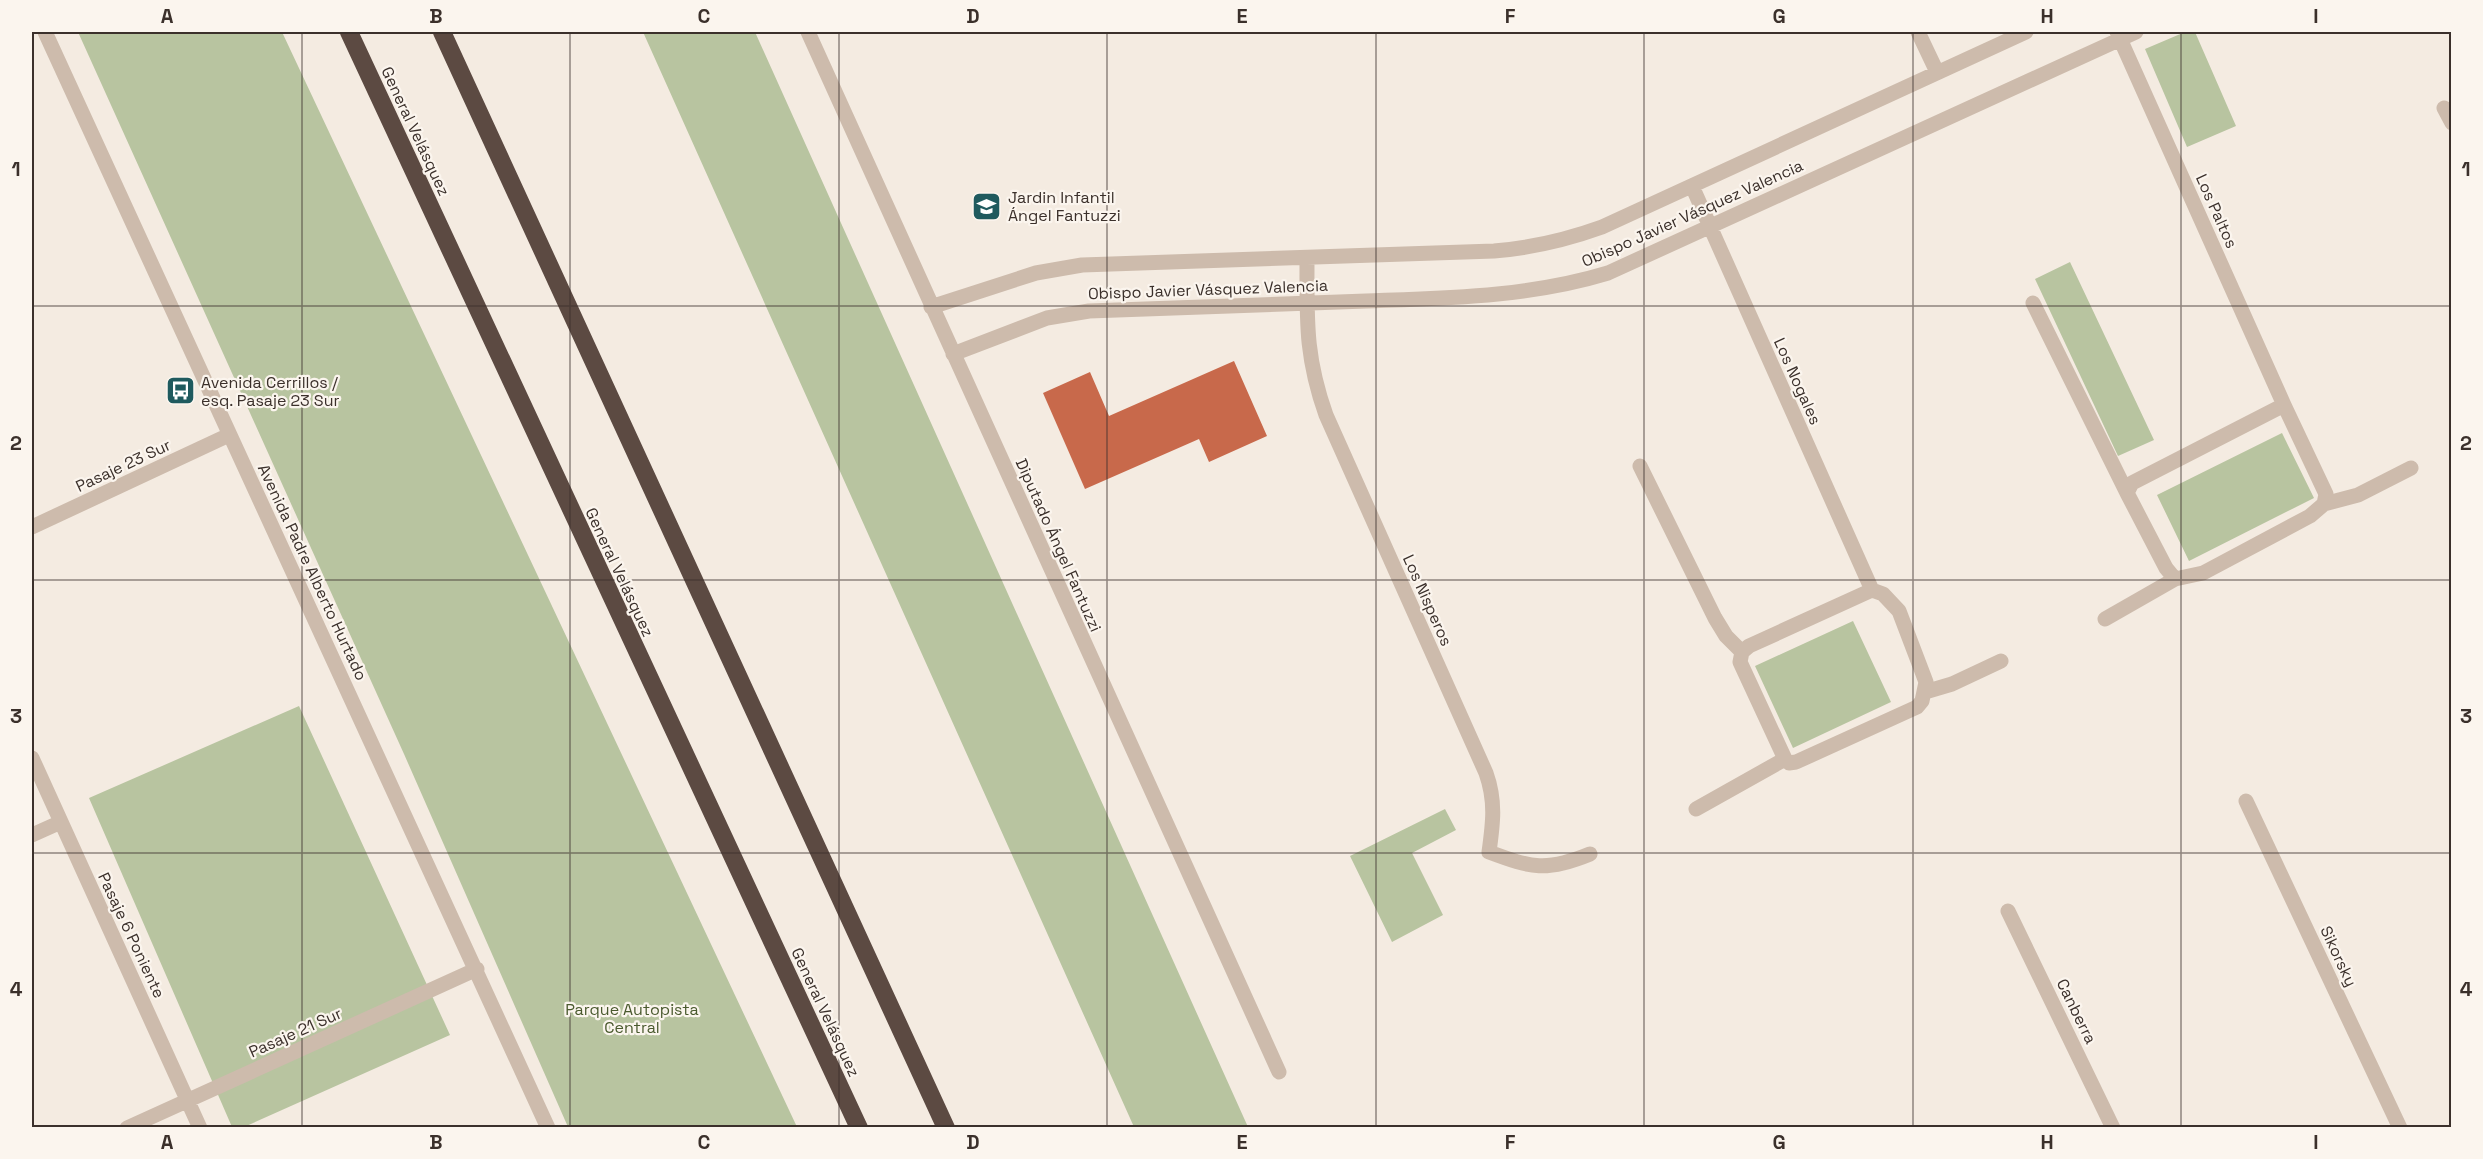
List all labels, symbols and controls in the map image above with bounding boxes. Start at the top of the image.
text: A [161,3,174,29]
text: B [429,3,443,29]
text: C [698,3,711,29]
text: D [966,3,980,29]
text: E [1236,3,1248,29]
text: F [1505,3,1516,29]
text: G [1772,3,1786,29]
text: H [2040,3,2054,29]
text: I [2313,3,2319,29]
street label: General Velásquez [376,63,455,199]
street label: Obispo Javier Vásquez Valencia [1578,155,1806,272]
text: 1 [11,156,21,182]
text: 1 [2461,156,2471,182]
street label: Los Paltos [2191,171,2242,252]
place label: Jardin Infantil Ángel Fantuzzi [1008,187,1121,226]
school or university icon: Jardin Infantil Ángel Fantuzzi [971,190,1003,222]
street label: Obispo Javier Vásquez Valencia [1088,275,1328,304]
street label: Los Nogales [1769,334,1826,428]
place label: Avenida Cerrillos / esq. Pasaje 23 Sur [201,372,340,411]
bus stop icon: Avenida Cerrillos / esq. Pasaje 23 Sur [164,375,196,407]
text: 2 [10,430,22,456]
text: 2 [2460,430,2472,456]
street label: Pasaje 23 Sur [72,434,174,497]
street label: Diputado Ángel Fantuzzi [1011,455,1106,635]
street label: Avenida Padre Alberto Hurtado [253,461,372,684]
street label: General Velásquez [580,504,659,640]
street label: Los Nisperos [1398,551,1457,649]
text: 3 [10,703,22,729]
text: 3 [2460,703,2472,729]
street label: Pasaje 6 Poniente [93,869,170,1001]
street label: Sikorsky [2315,923,2362,990]
street label: General Velásquez [786,944,865,1080]
street label: Canberra [2052,975,2101,1047]
text: 4 [10,976,23,1002]
text: 4 [2460,976,2473,1002]
park label: Parque Autopista Central [565,999,699,1038]
street label: Pasaje 21 Sur [245,1003,345,1062]
text: A [161,1129,174,1155]
text: B [429,1129,443,1155]
text: C [698,1129,711,1155]
text: D [966,1129,980,1155]
text: E [1236,1129,1248,1155]
text: F [1505,1129,1516,1155]
text: G [1772,1129,1786,1155]
text: H [2040,1129,2054,1155]
text: I [2313,1129,2319,1155]

